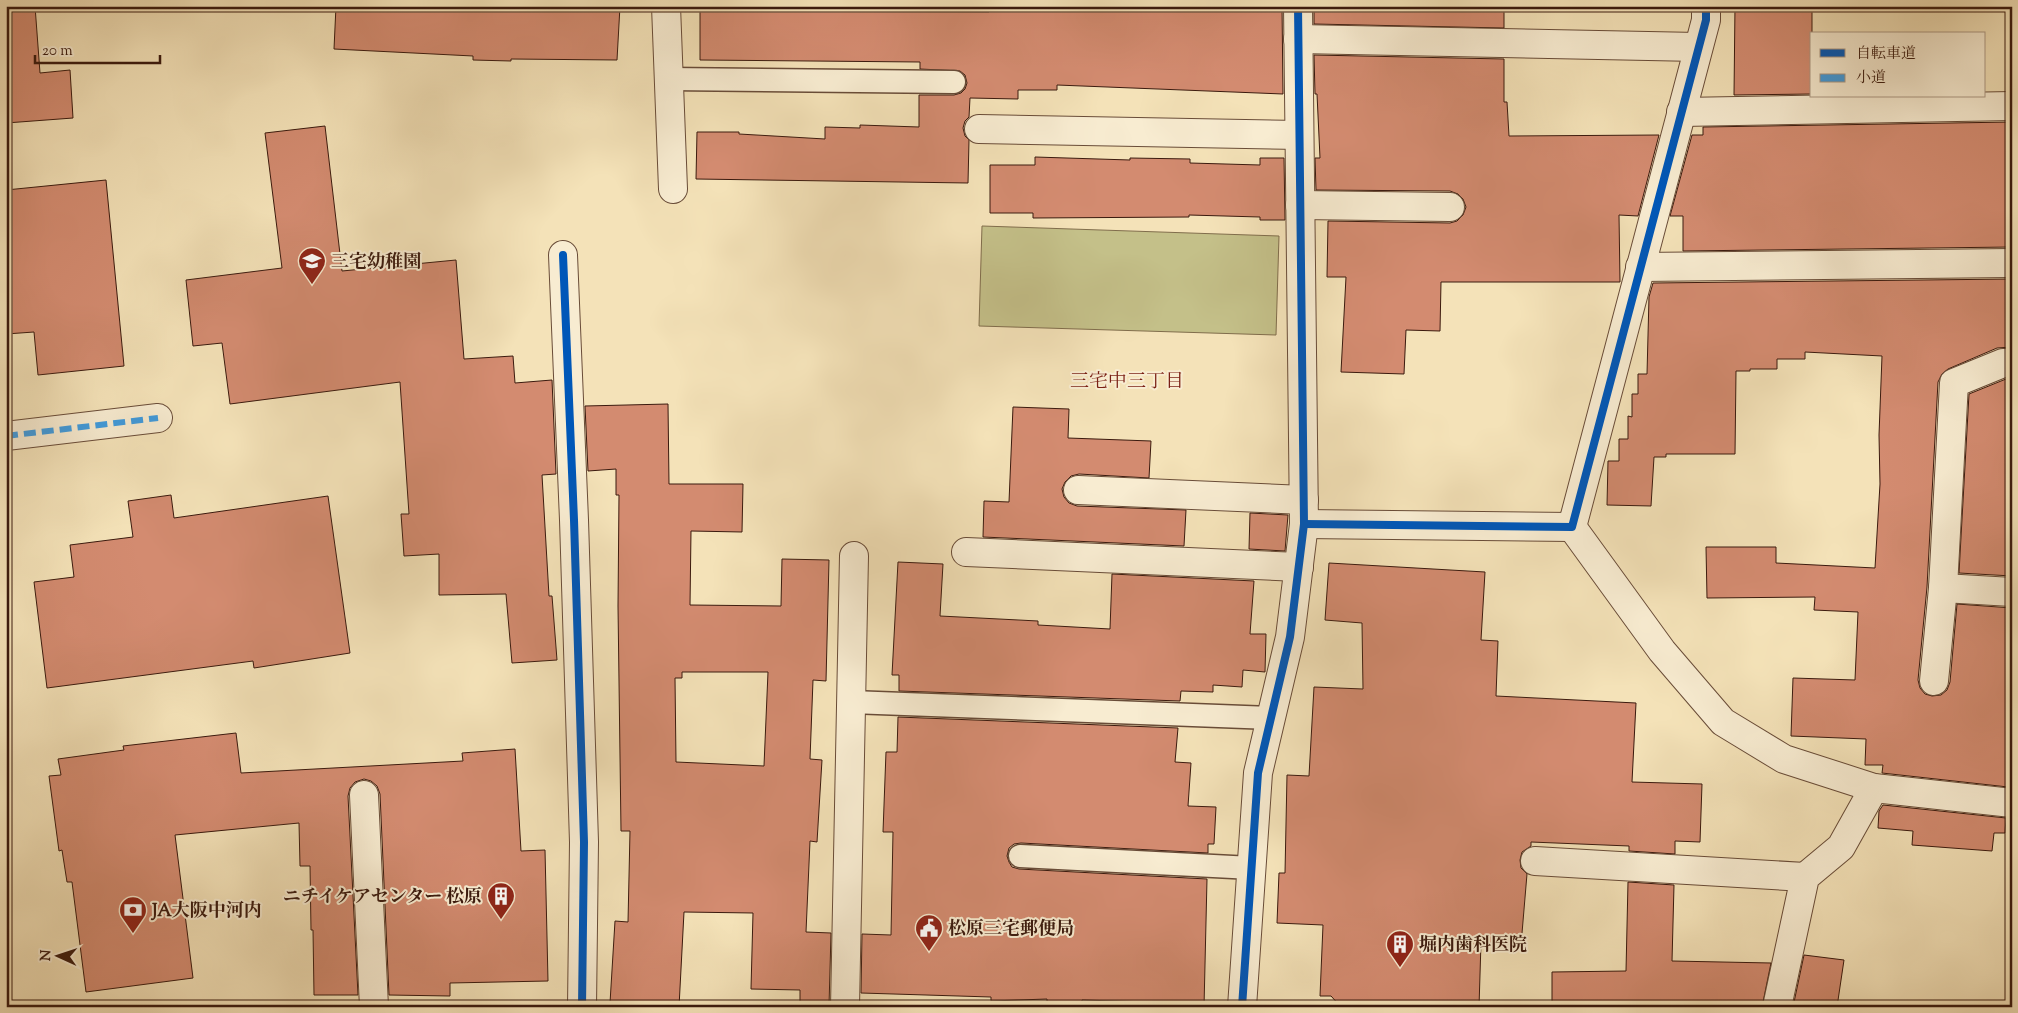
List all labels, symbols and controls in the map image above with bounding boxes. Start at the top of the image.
scale bar [35,32,160,64]
legend [1810,32,1986,98]
text: 20 m [42,41,73,62]
text: 自転車道 [1856,44,1916,65]
text: 小道 [1856,68,1886,89]
school or university icon: 三宅幼稚園 [297,246,327,285]
place label: 三宅幼稚園 [331,250,421,276]
district label: 三宅中三丁目 [1070,369,1184,396]
building icon: ニチイケアセンター 松原 [486,881,516,920]
place label: ニチイケアセンター 松原 [283,885,482,911]
bank icon: JA大阪中河内 [118,895,148,934]
place label: JA大阪中河内 [150,899,262,925]
public building icon: 松原三宅郵便局 [914,913,944,952]
place label: 松原三宅郵便局 [948,917,1074,943]
building icon: 堀内歯科医院 [1385,929,1415,968]
north arrow [32,930,82,980]
place label: 堀内歯科医院 [1419,933,1527,959]
text: N [37,949,57,962]

